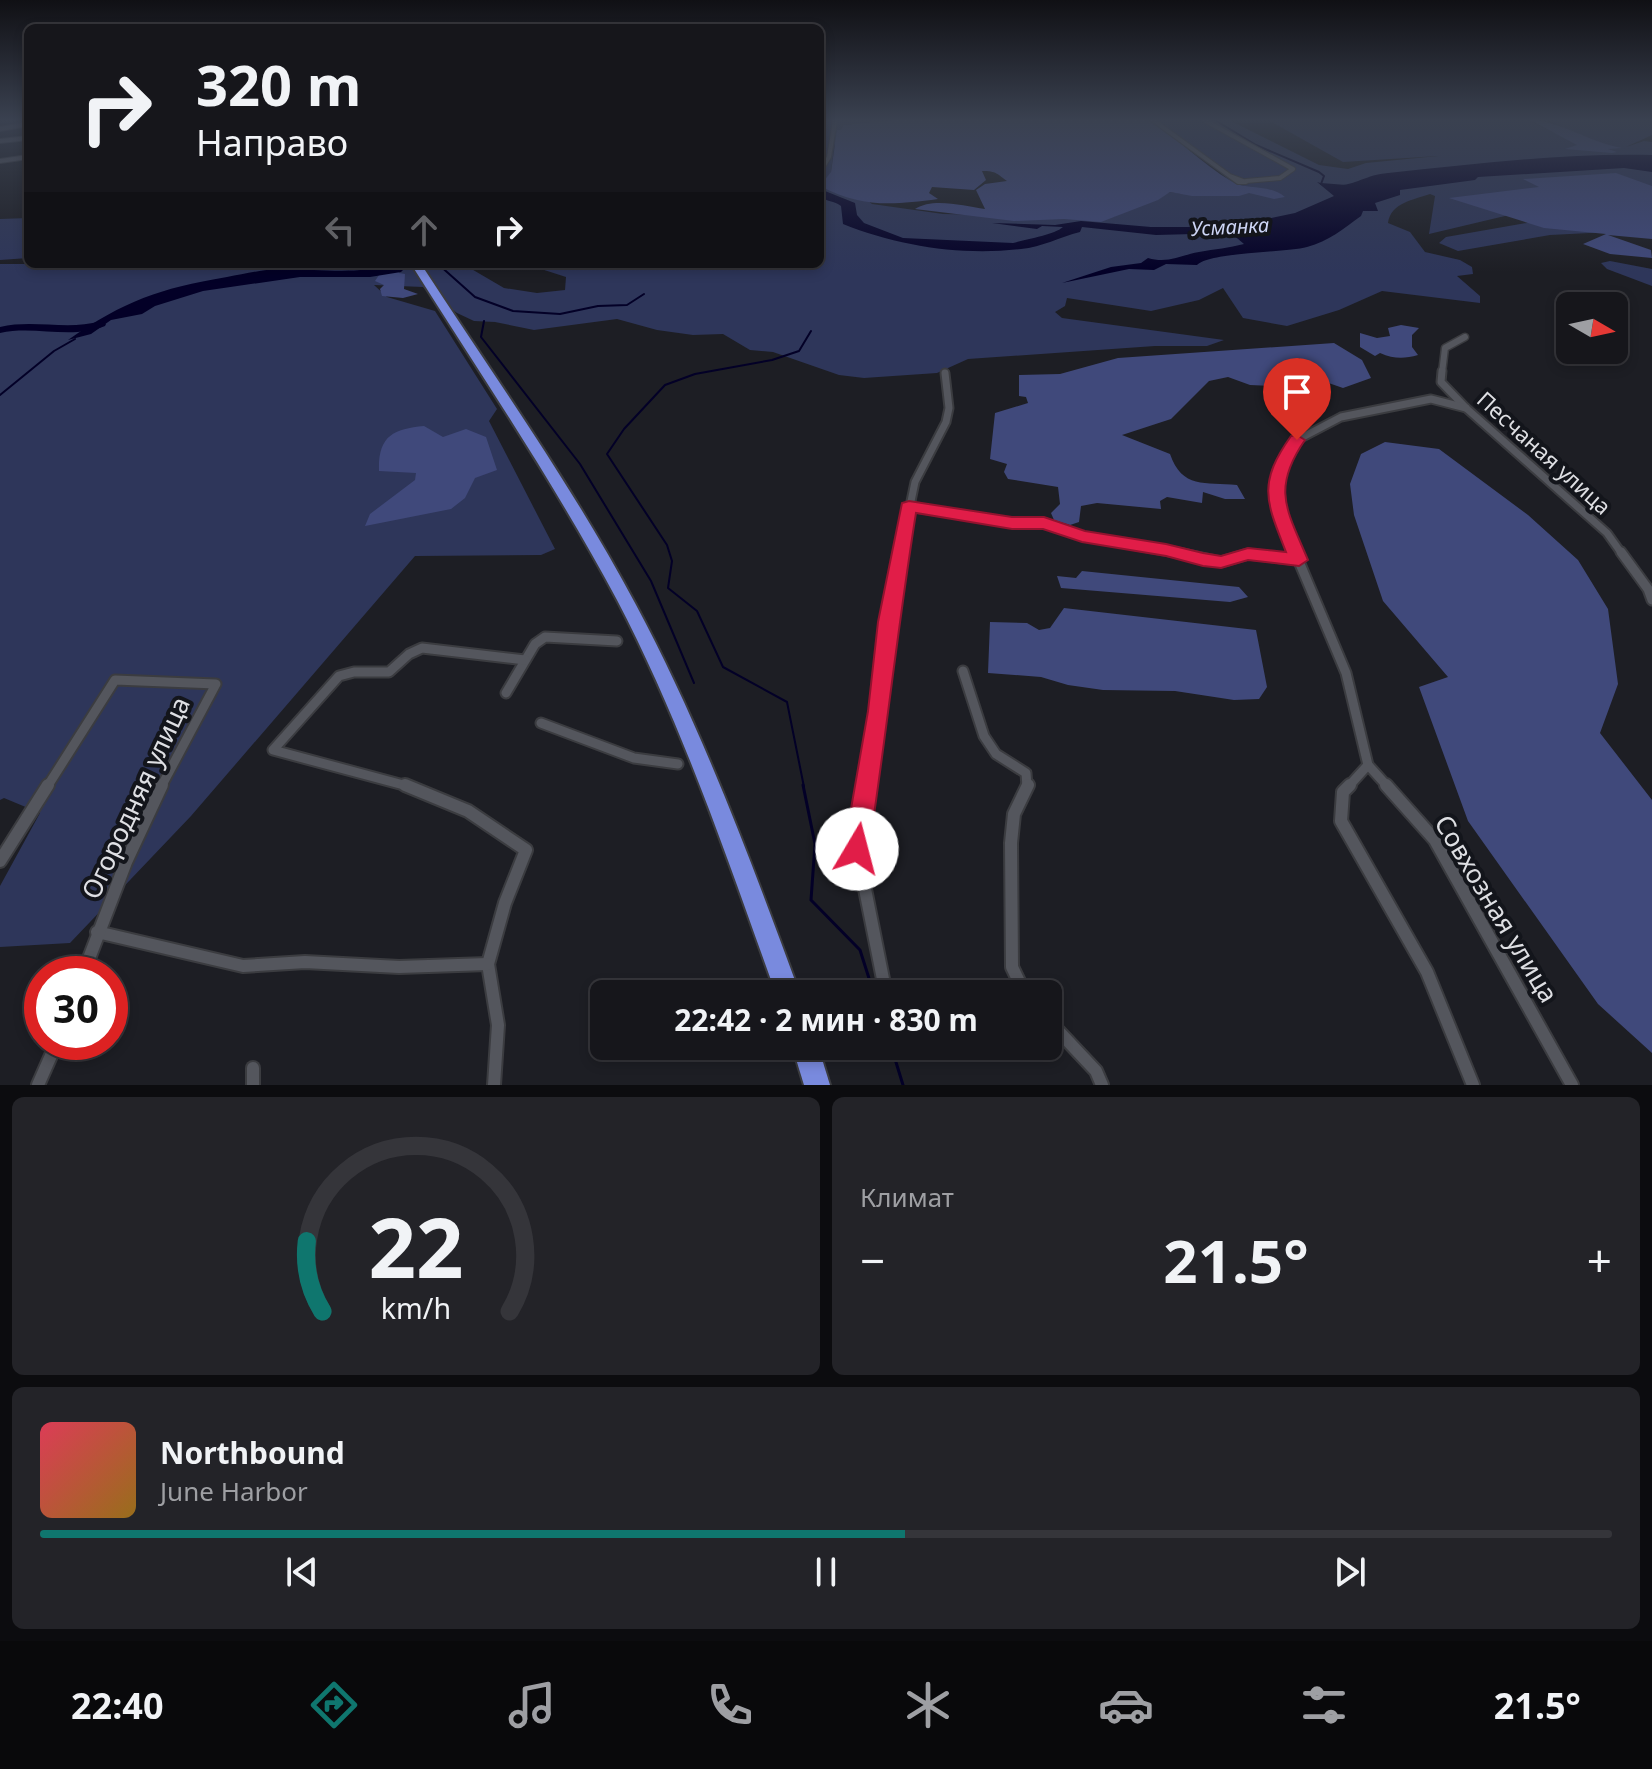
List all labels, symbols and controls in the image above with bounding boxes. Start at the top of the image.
text: 320 m [196,46,361,122]
icon: right [64,56,168,160]
text: Направо [196,118,348,167]
icon: left [318,208,362,252]
icon: ahead [402,208,446,252]
icon: right [486,208,530,252]
water label: Усманка [1190,211,1270,242]
north arrow [1556,292,1628,364]
map controls [1556,292,1628,364]
pin [1263,358,1331,440]
icon: arrive [1275,370,1319,414]
street label: Песчаная улица [1471,384,1618,521]
street label: Огородняя улица [72,690,198,905]
position arrow [815,807,899,891]
street label: Совхозная улица [1427,808,1567,1009]
speed limit sign: 30 [24,956,128,1060]
text: 22:42 · 2 мин · 830 m [674,999,978,1040]
text: Климат [860,1179,954,1215]
text: 22 [368,1189,464,1302]
text: 21.5° [1163,1219,1309,1301]
text: − [860,1230,885,1290]
text: + [1587,1230,1612,1290]
text: km/h [381,1288,451,1327]
text: Northbound [160,1432,345,1473]
text: June Harbor [160,1473,308,1509]
icon: previous [280,1550,324,1594]
icon: pause [804,1550,848,1594]
icon: next [1328,1550,1372,1594]
icon: directions [306,1677,362,1733]
icon: music [504,1677,560,1733]
icon: phone [702,1677,758,1733]
icon: climate [900,1677,956,1733]
icon: car [1098,1677,1154,1733]
icon: filters [1296,1677,1352,1733]
text: 22:40 [71,1681,164,1730]
text: 21.5° [1494,1681,1581,1730]

